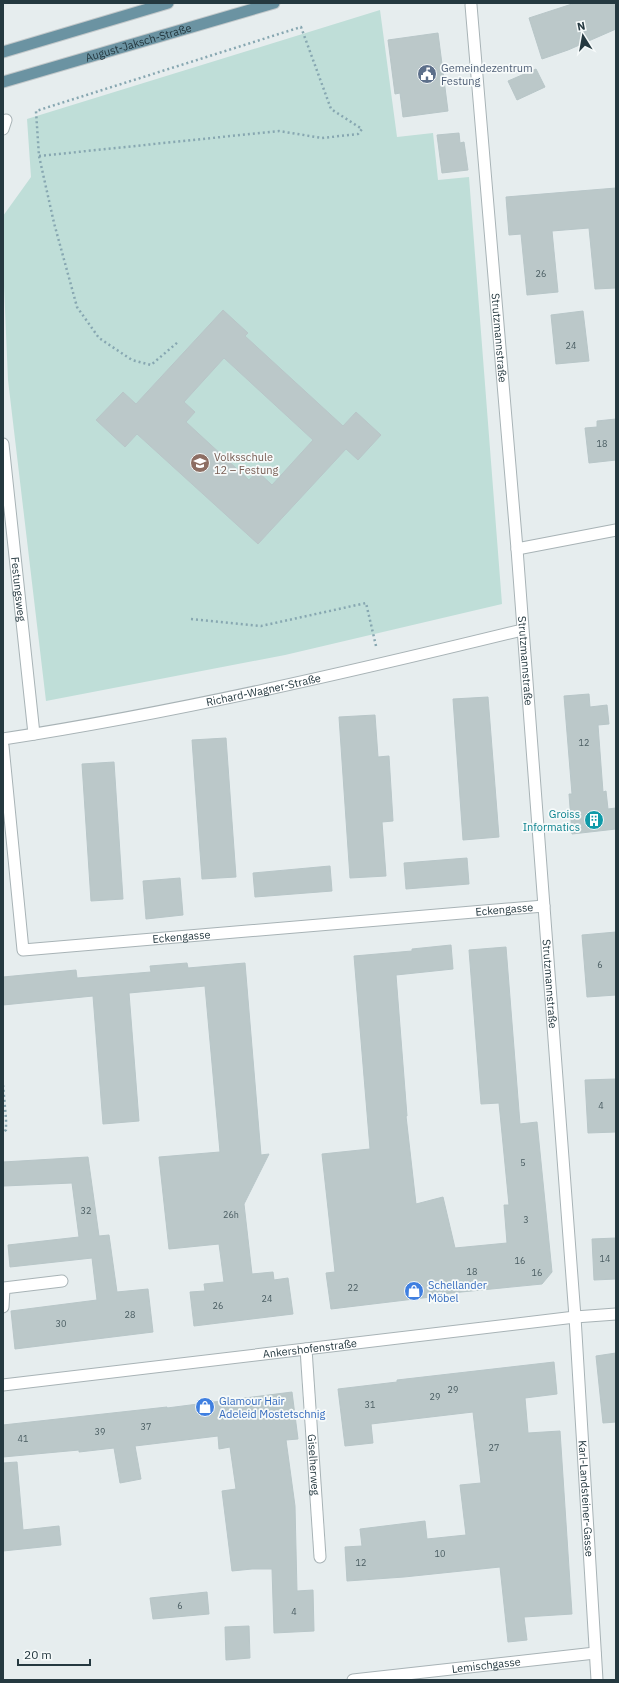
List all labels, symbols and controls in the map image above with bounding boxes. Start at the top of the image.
north arrow [563,16,603,56]
text: N [576,19,586,34]
street label: August-Jaksch-Straße [84,20,193,65]
place label: Gemeindezentrum Festung [441,61,533,88]
public building icon: Gemeindezentrum Festung [416,63,438,85]
house number: 26 [536,268,546,279]
street label: Strutzmannstraße [488,293,510,383]
house number: 24 [566,340,576,351]
house number: 18 [597,438,607,449]
place label: Volksschule 12 – Festung [214,450,278,477]
school or university icon: Volksschule 12 – Festung [189,452,211,474]
street label: Festungsweg [8,556,29,622]
street label: Strutzmannstraße [515,616,536,706]
street label: Richard-Wagner-Straße [205,671,322,709]
house number: 12 [579,737,589,748]
place label: Groiss Informatics [523,807,580,834]
building icon: Groiss Informatics [583,809,605,831]
street label: Eckengasse [475,900,534,919]
street label: Eckengasse [152,927,211,946]
street label: Strutzmannstraße [539,939,560,1029]
house number: 6 [597,959,603,970]
house number: 4 [598,1100,604,1111]
house number: 5 [520,1157,526,1168]
house number: 32 [81,1205,91,1216]
house number: 26h [223,1209,239,1220]
house number: 3 [523,1214,529,1225]
house number: 14 [600,1253,610,1264]
house number: 16 [515,1255,525,1266]
house number: 18 [467,1266,477,1277]
house number: 16 [532,1267,542,1278]
place label: Schellander Möbel [428,1278,487,1305]
shop icon: Schellander Möbel [403,1280,425,1302]
house number: 22 [348,1282,358,1293]
house number: 24 [262,1293,272,1304]
house number: 26 [213,1300,223,1311]
house number: 28 [125,1309,135,1320]
house number: 30 [56,1318,66,1329]
street label: Ankershofenstraße [262,1336,358,1361]
house number: 29 [448,1384,458,1395]
house number: 29 [430,1391,440,1402]
place label: Glamour Hair Adeleid Mostetschnig [219,1394,325,1421]
shop icon: Glamour Hair Adeleid Mostetschnig [194,1396,216,1418]
house number: 31 [365,1399,375,1410]
house number: 37 [141,1421,151,1432]
house number: 39 [95,1426,105,1437]
house number: 41 [18,1433,28,1444]
street label: Giselherweg [305,1434,323,1496]
street label: Karl-Landsteiner-Gasse [575,1440,597,1557]
house number: 27 [489,1442,499,1453]
house number: 10 [435,1548,445,1559]
house number: 12 [356,1557,366,1568]
house number: 6 [177,1600,183,1611]
house number: 4 [291,1606,297,1617]
scale bar [18,1641,90,1667]
text: 20 m [24,1647,52,1662]
street label: Lemischgasse [451,1654,521,1676]

